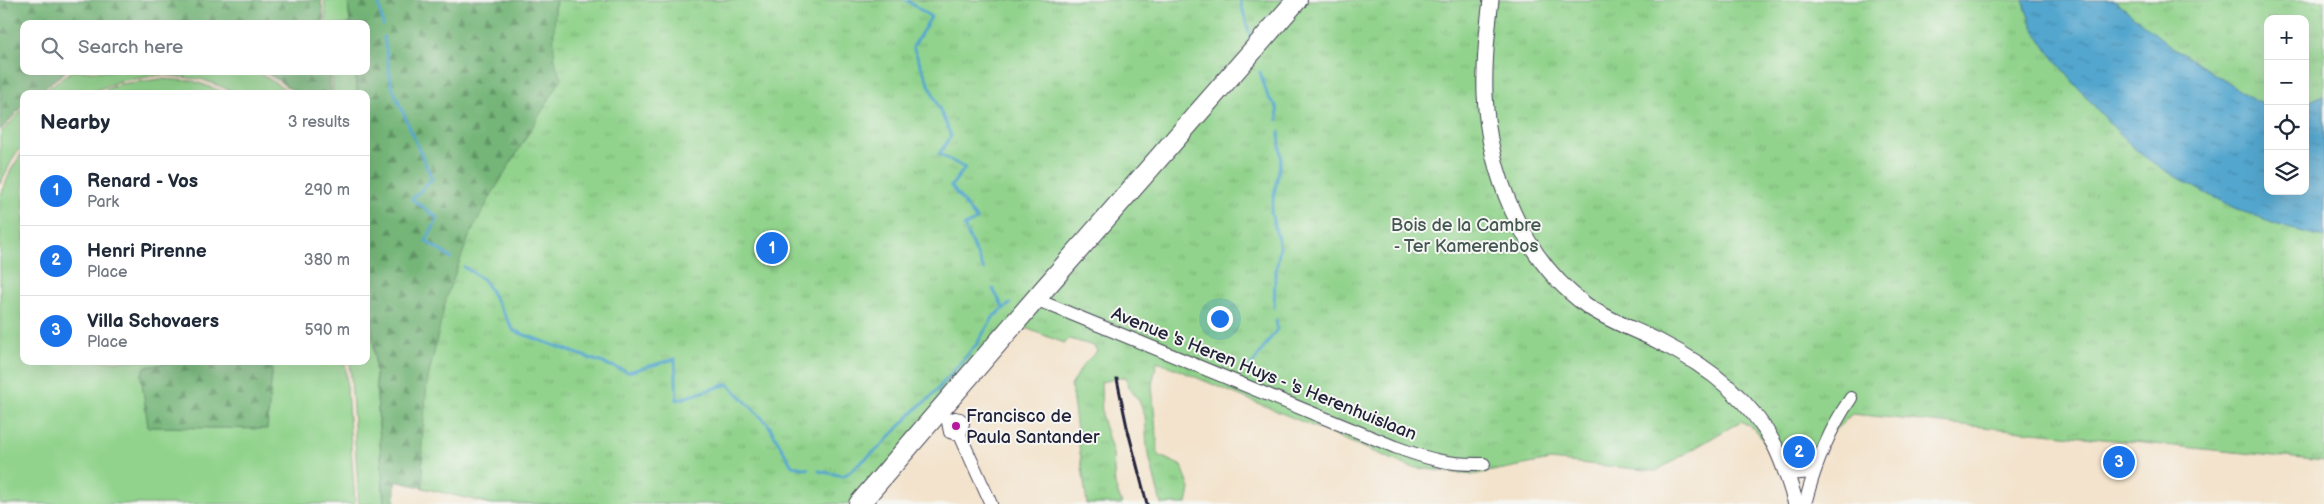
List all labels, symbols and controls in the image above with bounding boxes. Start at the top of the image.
map controls [2264,15,2309,195]
button: + [2264,15,2309,60]
search box [20,20,370,75]
icon: search [38,34,66,62]
text: Search here [78,36,183,59]
button: − [2264,60,2309,105]
button: locate [2264,105,2309,150]
text: Nearby [40,110,110,135]
text: 3 results [288,113,350,132]
button: layers [2264,150,2309,195]
text: Renard - Vos [87,170,198,193]
text: 1 [53,181,59,200]
text: 290 m [304,181,350,200]
text: Park [87,193,119,212]
park label: Bois de la Cambre - Ter Kamerenbos [1391,215,1541,257]
pin: 1 [756,229,788,267]
text: Henri Pirenne [87,240,207,263]
text: 2 [51,251,61,270]
text: 380 m [304,251,350,270]
text: Place [87,263,128,282]
street label: Avenue 's Heren Huys - 's Herenhuislaan [1108,303,1420,445]
your location [1207,306,1233,332]
text: Villa Schovaers [87,310,219,333]
text: 3 [51,321,61,340]
text: 590 m [305,321,350,340]
text: Place [87,333,128,352]
place label: Francisco de Paula Santander [966,406,1100,448]
marker: Francisco de Paula Santander [950,420,962,432]
pin: 2 [1783,433,1815,471]
pin: 3 [2103,443,2135,481]

